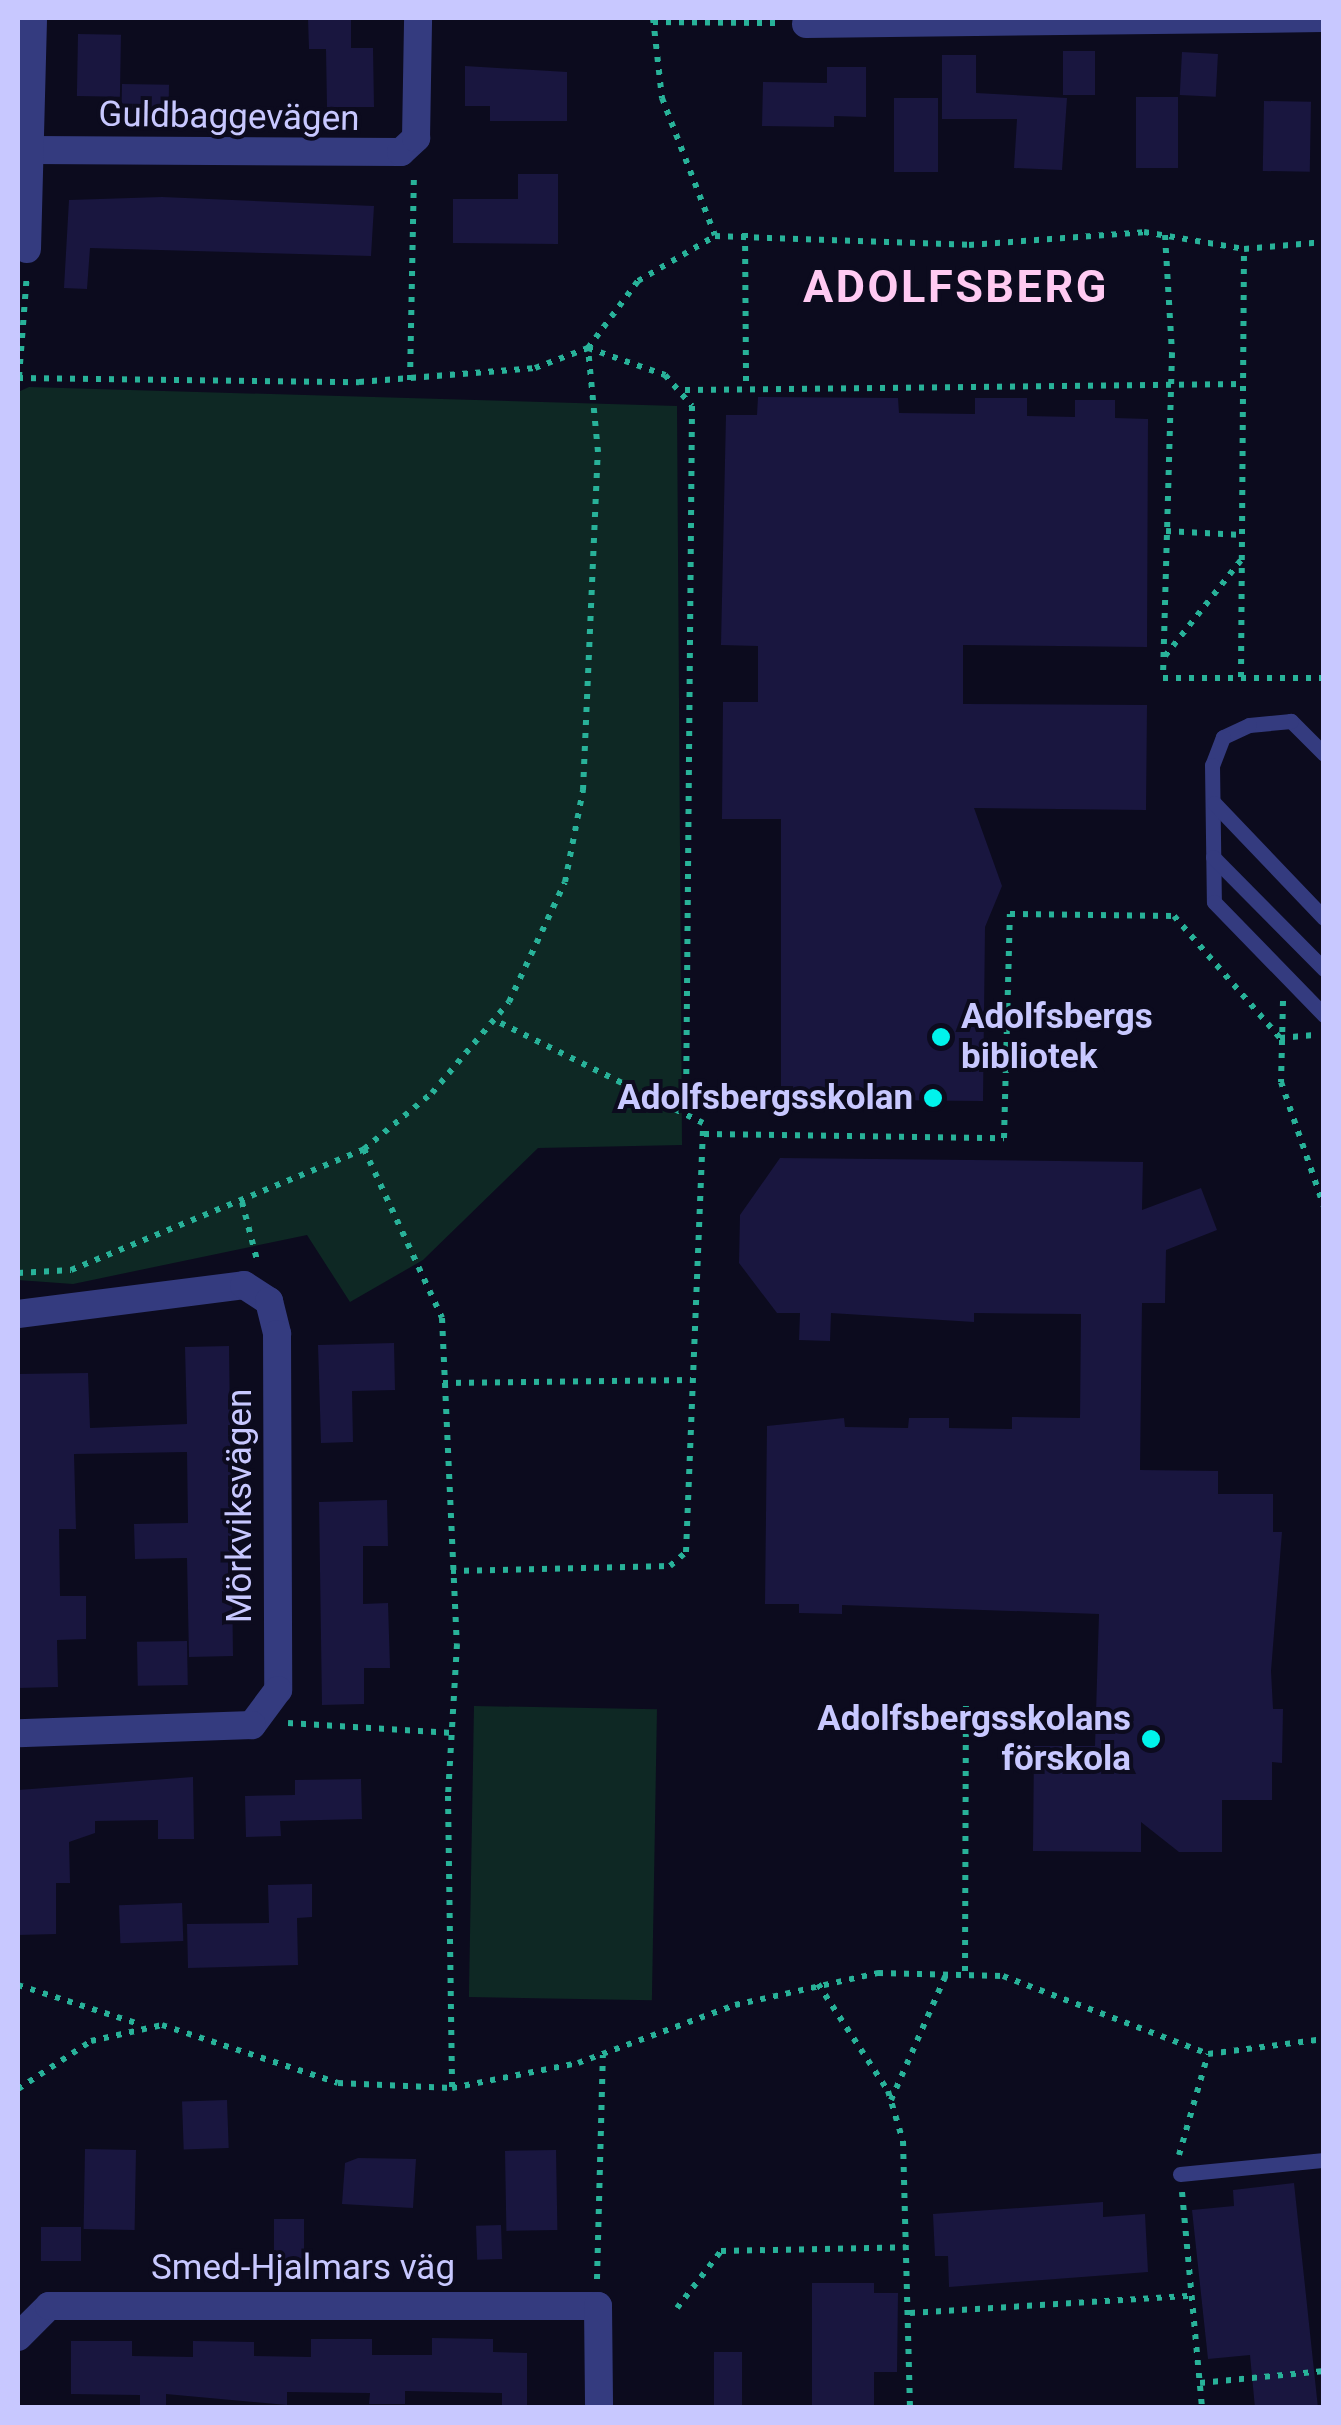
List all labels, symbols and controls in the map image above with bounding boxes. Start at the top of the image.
street label: Guldbaggevägen [98,94,360,140]
district label: ADOLFSBERG [803,260,1109,314]
place label: Adolfsbergs bibliotek [961,996,1153,1078]
marker: Adolfsbergs bibliotek [930,1026,952,1048]
place label: Adolfsbergsskolan [617,1077,913,1119]
marker: Adolfsbergsskolan [922,1087,944,1109]
street label: Mörkviksvägen [219,1389,261,1623]
place label: Adolfsbergsskolans förskola [817,1698,1131,1780]
marker: Adolfsbergsskolans förskola [1140,1728,1162,1750]
street label: Smed-Hjalmars väg [151,2247,455,2289]

